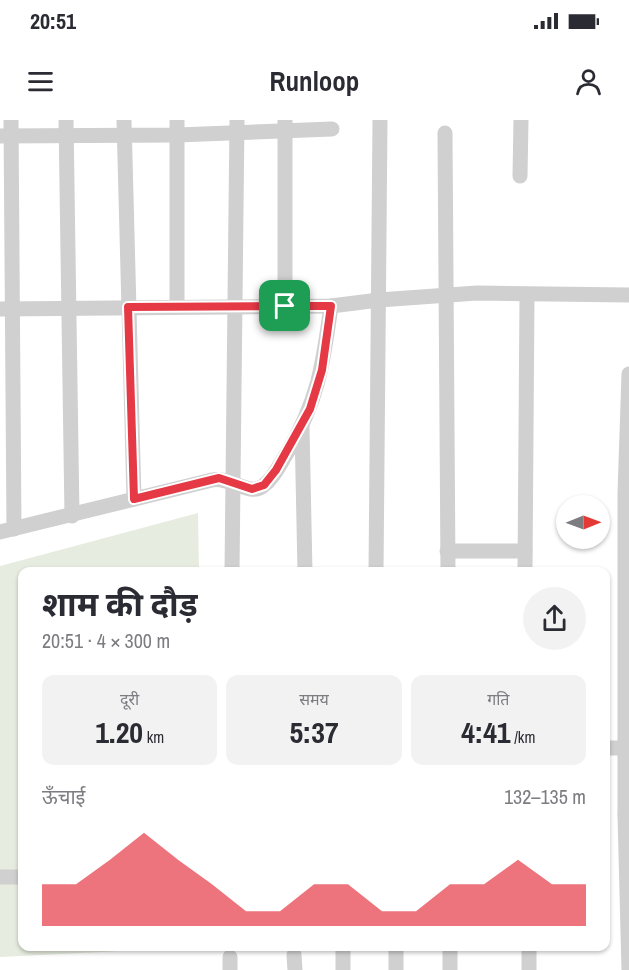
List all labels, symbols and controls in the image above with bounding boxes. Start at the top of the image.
text: 20:51 [30,6,76,36]
text: Runloop [270,63,359,99]
icon: menu [24,65,57,98]
icon: person [572,65,605,98]
pin [259,280,310,331]
icon: arrive [268,289,301,322]
north arrow [556,495,610,549]
map controls [556,495,610,549]
text: शाम की दौड़ [42,582,197,626]
button: share [523,587,586,650]
text: 20:51 · 4 × 300 m [42,627,170,654]
text: दूरी [120,688,139,710]
text: समय [299,688,329,710]
text: गति [487,688,509,710]
text: 1.20 [95,712,143,752]
text: 5:37 [289,712,339,752]
text: 4:41 [461,712,511,752]
text: km [143,726,164,748]
text: /km [511,726,535,748]
text: ऊँचाई [42,783,85,810]
text: 132–135 m [504,783,586,810]

